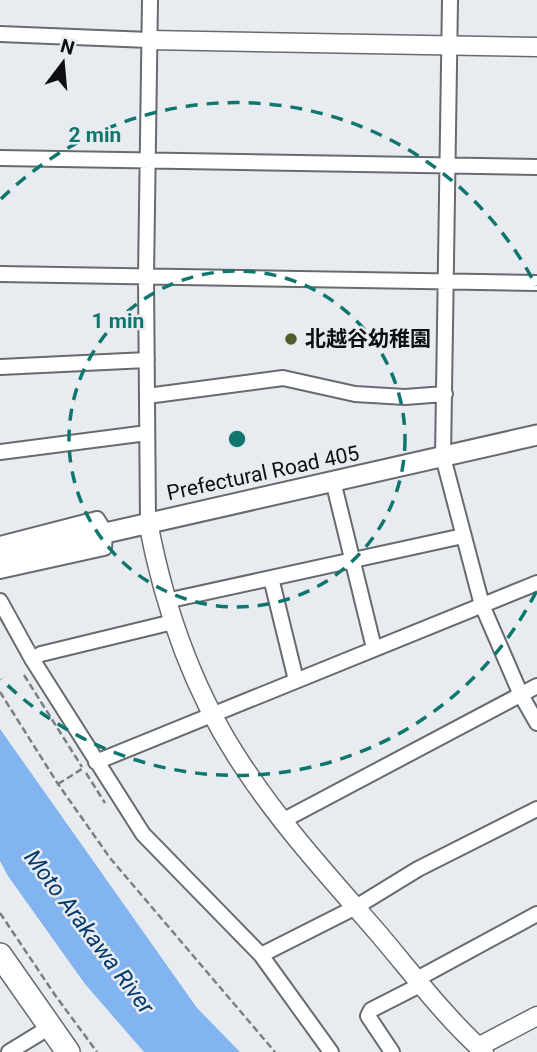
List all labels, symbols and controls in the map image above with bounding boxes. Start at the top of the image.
north arrow [28,28,98,98]
text: N [58,34,77,60]
text: 2 min [69,123,121,147]
text: 1 min [92,309,144,333]
place label: 北越谷幼稚園 [305,327,431,351]
marker: 北越谷幼稚園 [283,331,299,347]
centre of rings [225,427,249,451]
street label: Prefectural Road 405 [165,441,361,505]
water label: Moto Arakawa River [18,845,160,1021]

